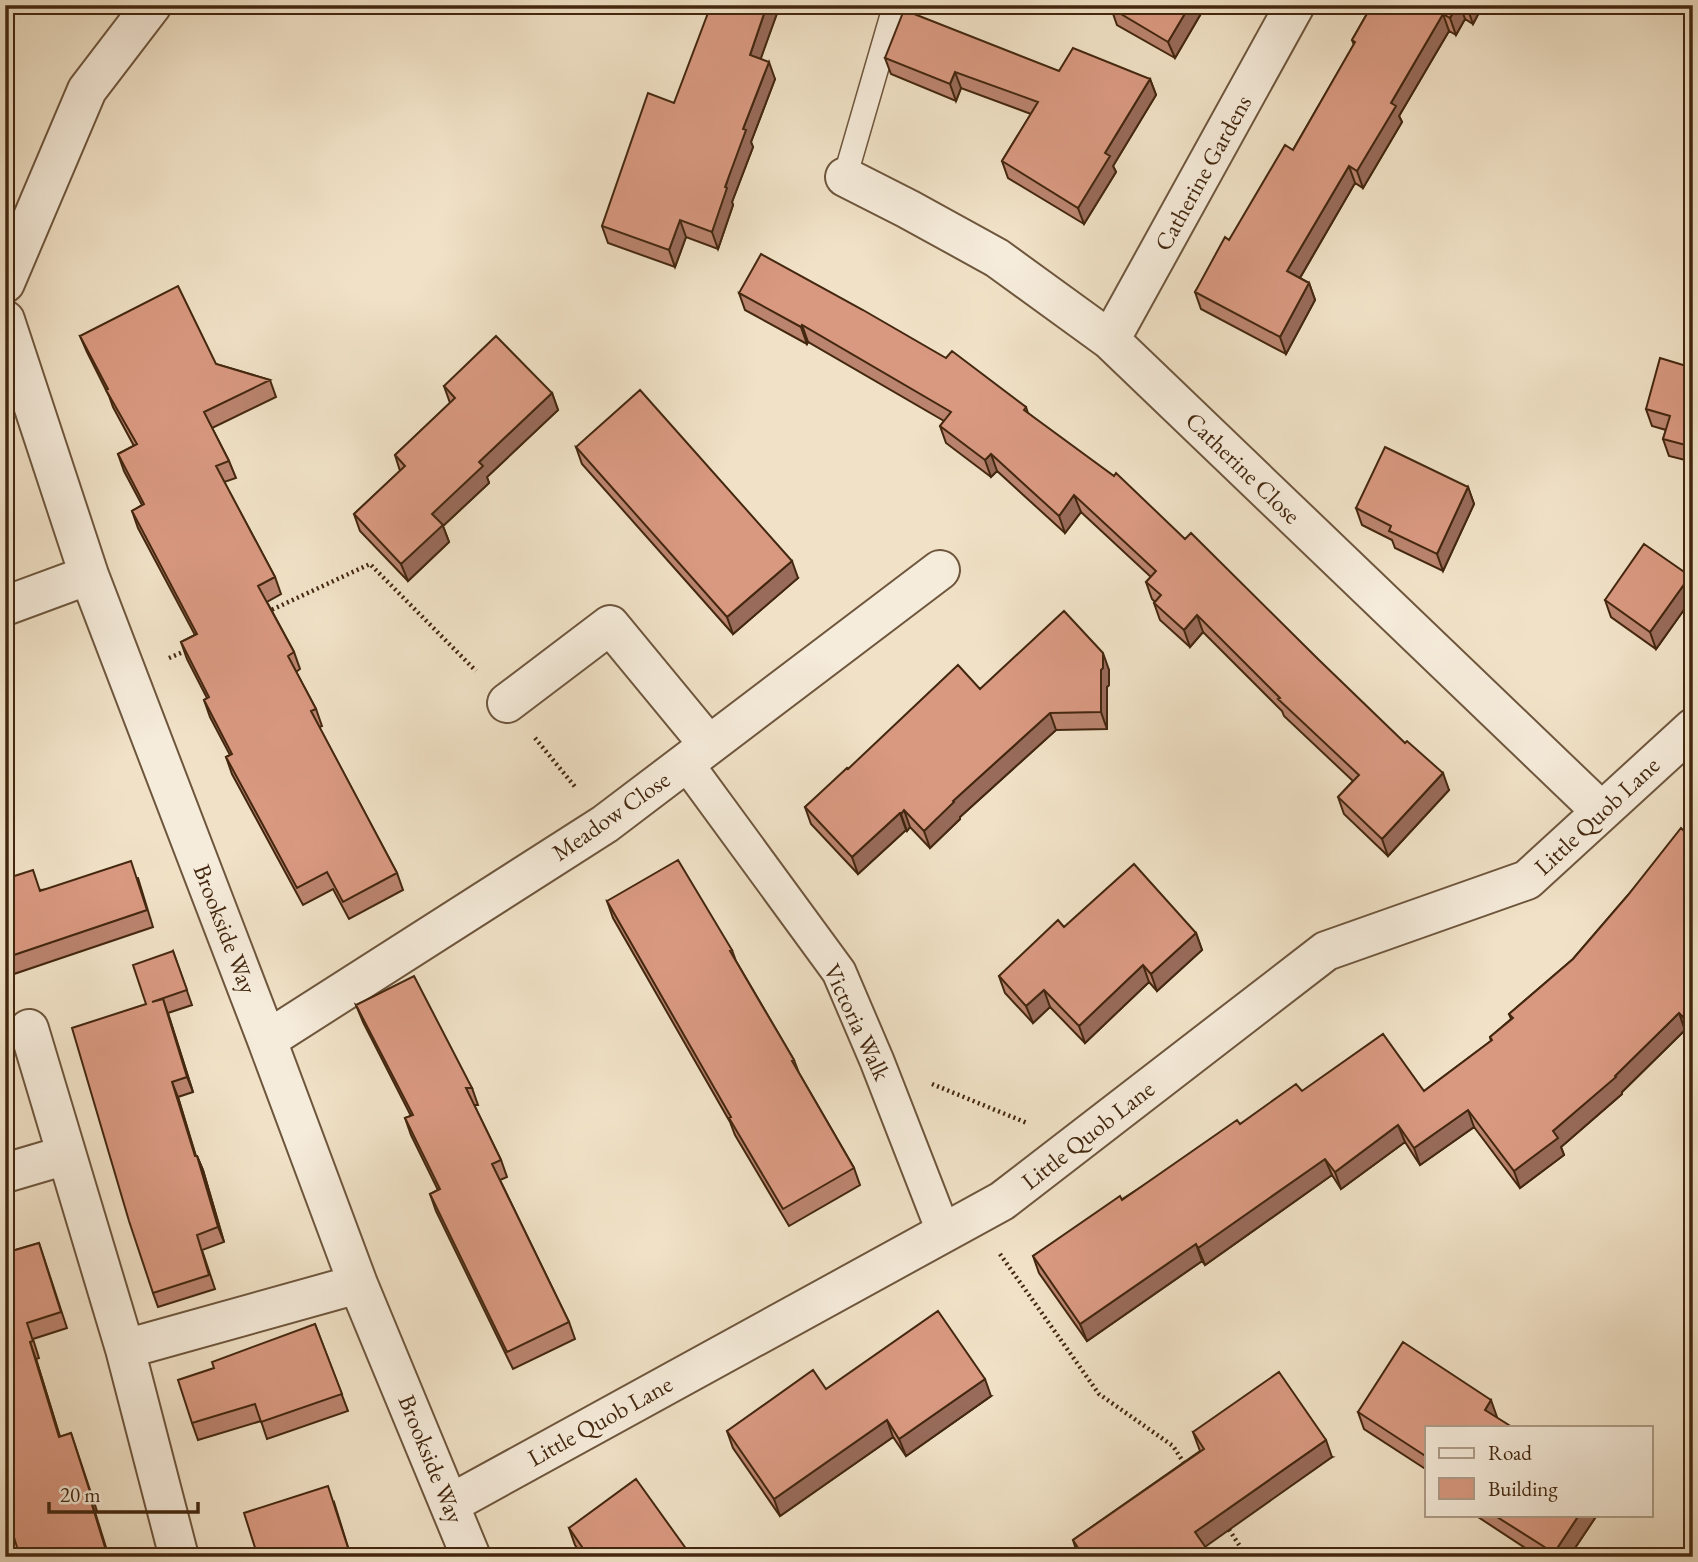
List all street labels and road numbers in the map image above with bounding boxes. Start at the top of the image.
street label: Catherine Gardens [1147,89,1258,256]
street label: Catherine Close [1179,405,1307,530]
street label: Little Quob Lane [1527,750,1666,882]
street label: Meadow Close [546,764,676,868]
street label: Brookside Way [187,860,265,998]
street label: Victoria Walk [817,959,898,1086]
street label: Little Quob Lane [1015,1073,1160,1196]
street label: Little Quob Lane [522,1368,677,1473]
street label: Brookside Way [392,1390,472,1528]

